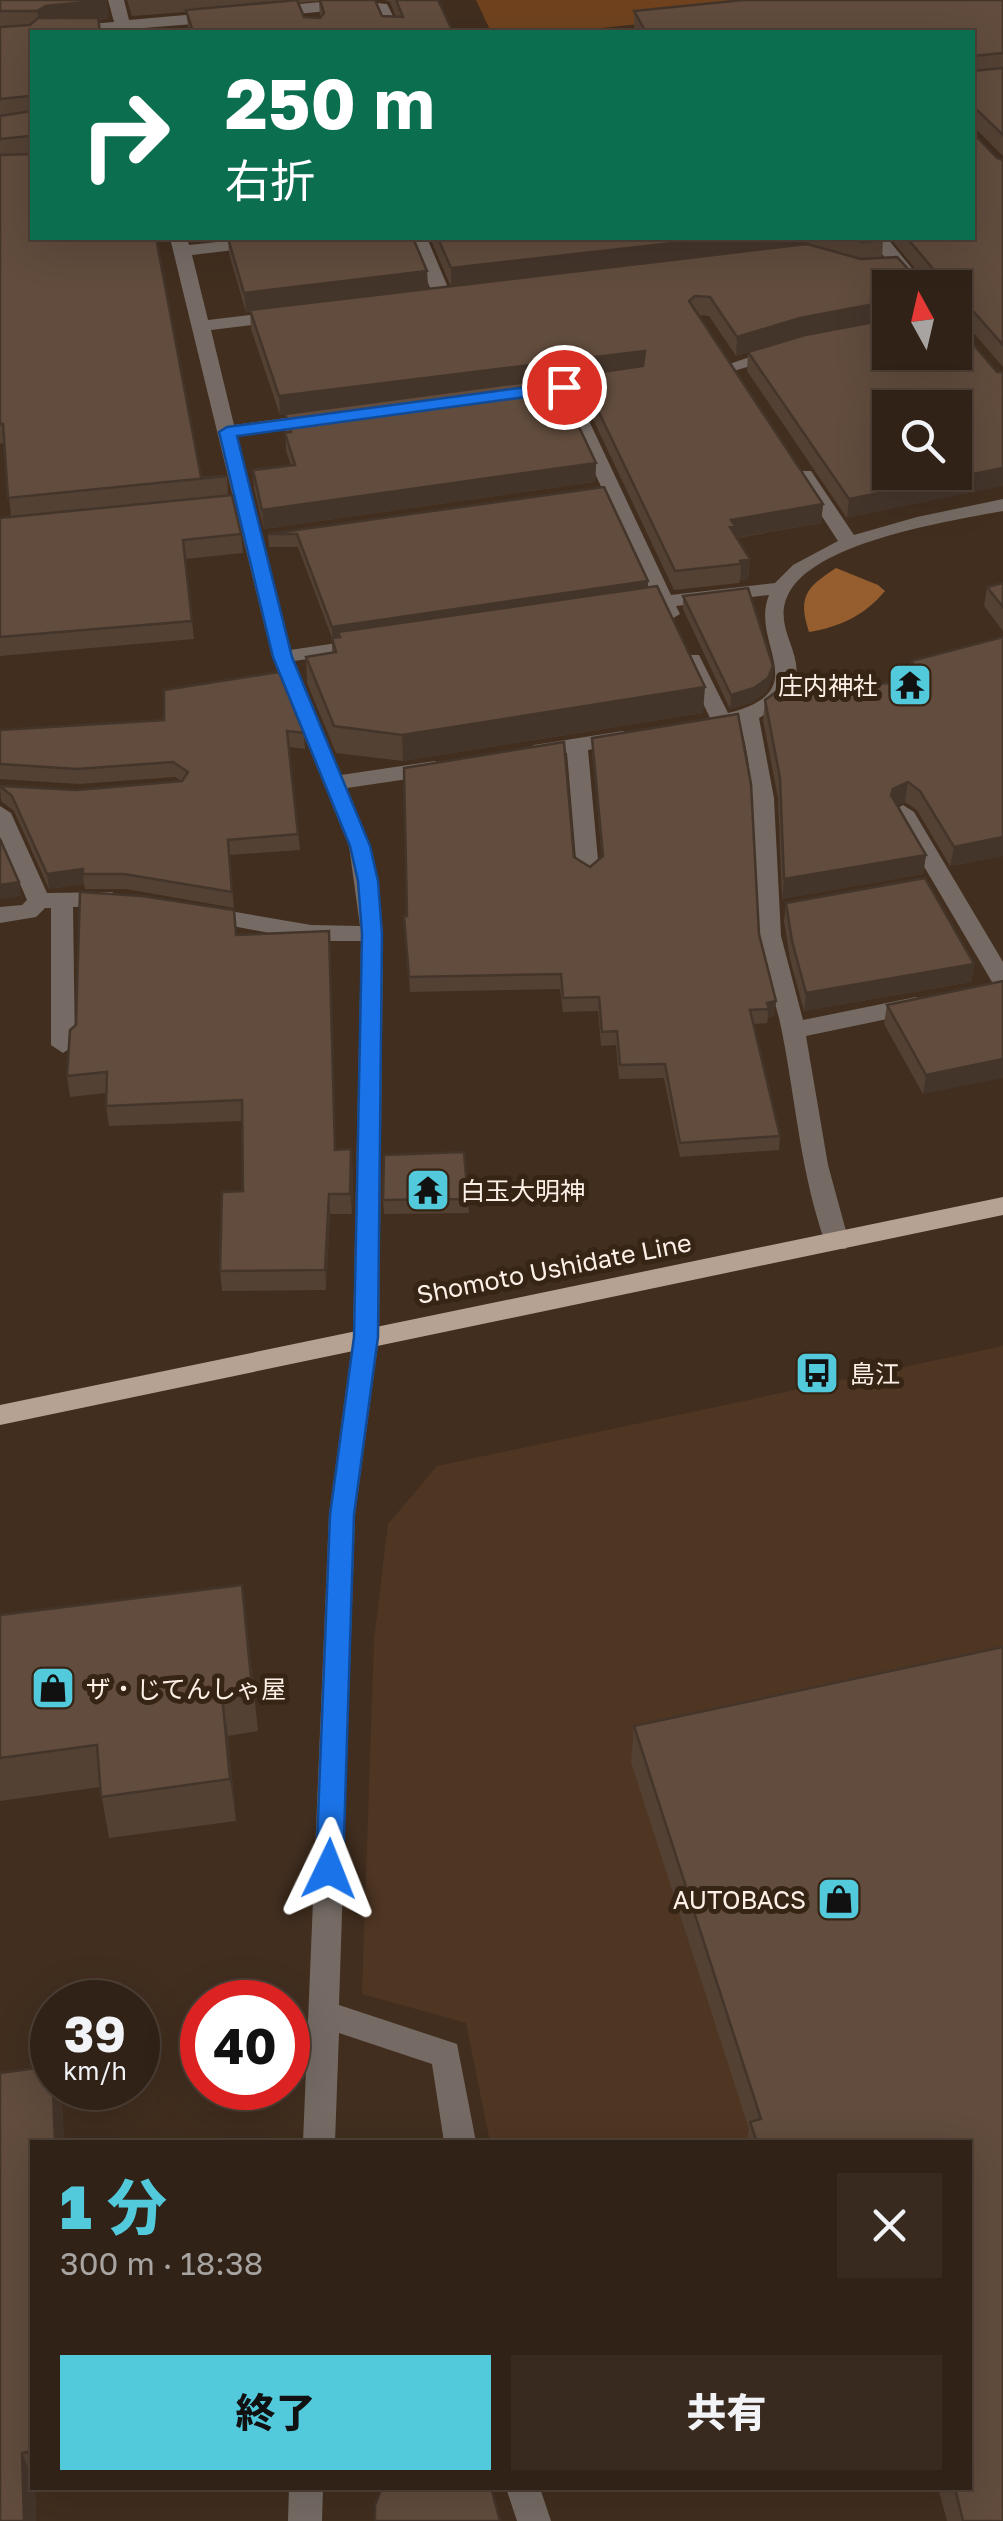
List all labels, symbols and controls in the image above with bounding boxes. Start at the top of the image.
text: 250 m [225,60,435,144]
icon: right [60,70,190,200]
text: 右折 [225,153,315,207]
north arrow [872,270,972,370]
map controls [872,270,972,490]
pin [522,345,607,430]
icon: arrive [537,360,592,415]
button: search [872,390,972,490]
temple icon: 庄内神社 [887,662,933,708]
place label: 庄内神社 [778,670,878,701]
temple icon: 白玉大明神 [405,1167,451,1213]
place label: 白玉大明神 [460,1175,585,1206]
street label: Shomoto Ushidate Line [414,1226,694,1310]
bus stop icon: 島江 [794,1350,840,1396]
place label: 島江 [850,1358,900,1389]
shop icon: ザ・じてんしゃ屋 [30,1665,76,1711]
place label: ザ・じてんしゃ屋 [86,1673,286,1704]
position arrow [277,1817,381,1921]
shop icon: AUTOBACS [816,1876,862,1922]
place label: AUTOBACS [673,1884,806,1915]
speed limit sign: 40 [180,1980,310,2110]
text: 39 [64,2003,126,2063]
text: km/h [63,2055,127,2086]
text: 1 分 [60,2170,167,2242]
button: close [837,2173,942,2278]
text: 300 m · 18:38 [60,2244,263,2282]
button: 終了 [60,2355,491,2470]
button: 共有 [511,2355,942,2470]

